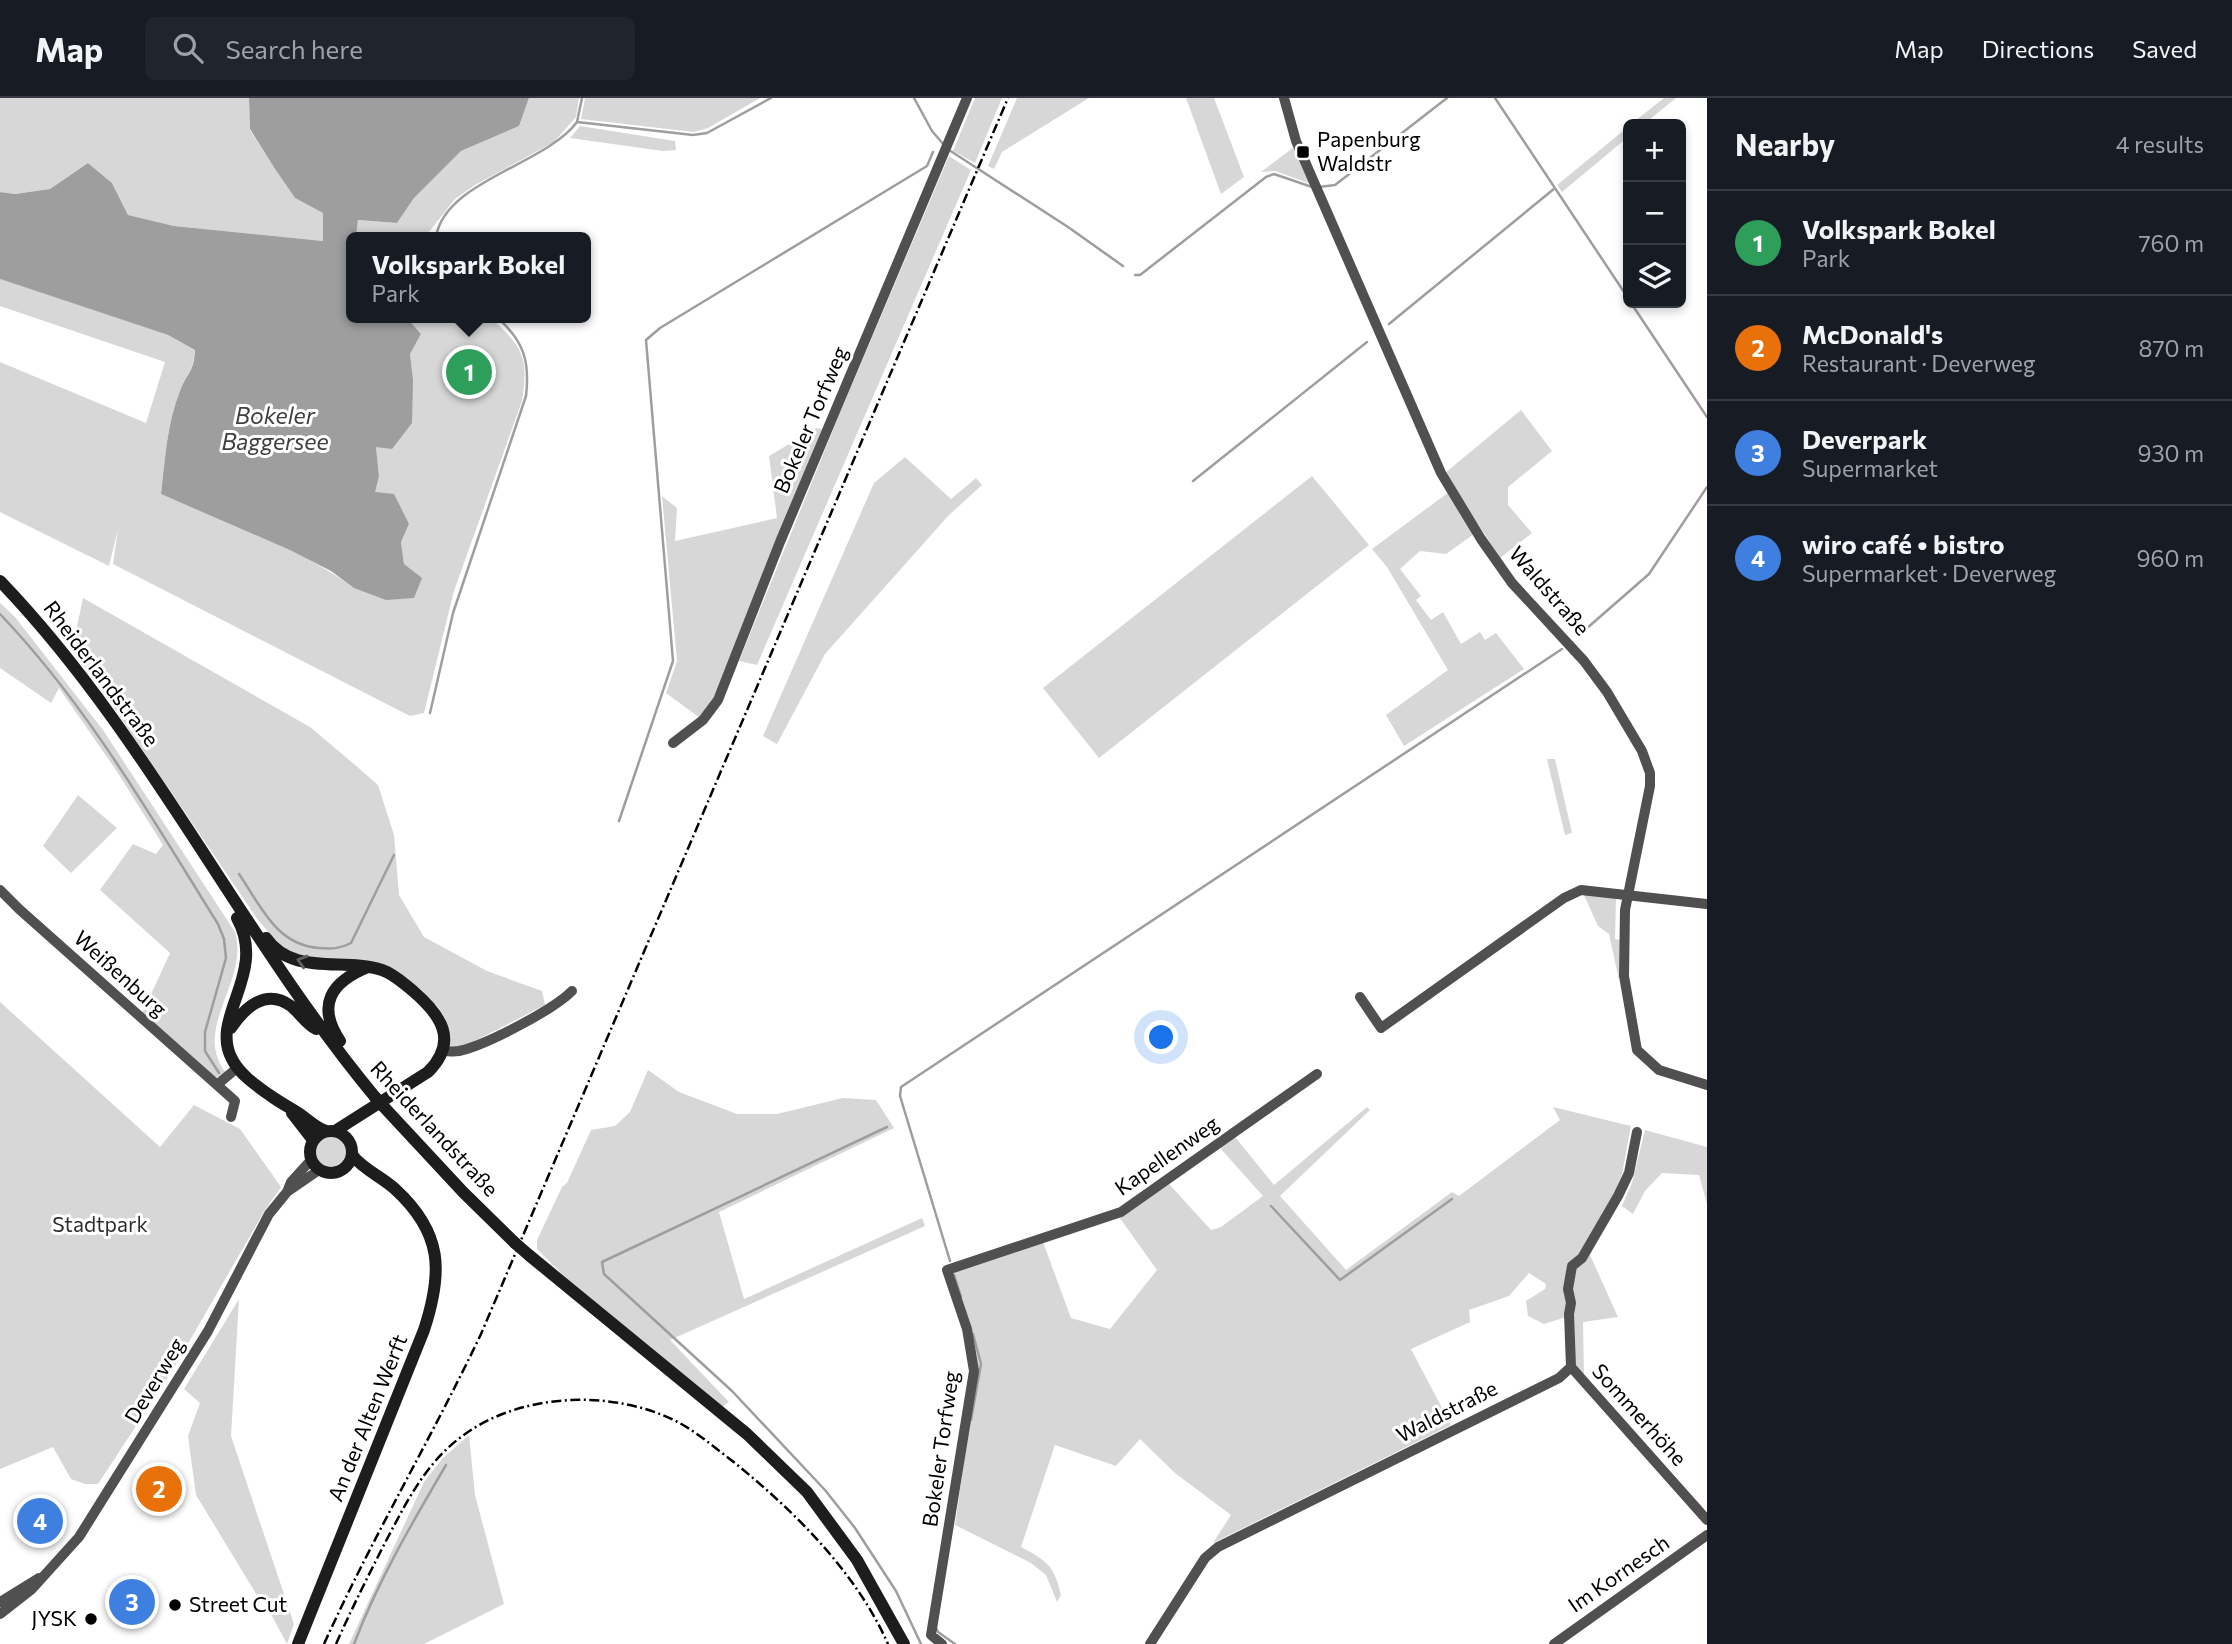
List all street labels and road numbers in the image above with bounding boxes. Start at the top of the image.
street label: Bokeler Torfweg [767,342,852,497]
street label: Waldstraße [1505,540,1596,640]
street label: Rheiderlandstraße [39,595,165,751]
street label: Weißenburg [69,925,173,1021]
street label: Rheiderlandstraße [366,1055,504,1201]
street label: Kapellenweg [1109,1110,1223,1200]
street label: An der Alten Werft [322,1330,412,1505]
street label: Deverweg [119,1333,189,1427]
street label: Sommerhöhe [1588,1358,1692,1470]
street label: Bokeler Torfweg [916,1369,963,1528]
street label: Waldstraße [1392,1375,1501,1447]
street label: Im Kornesch [1563,1529,1673,1617]

